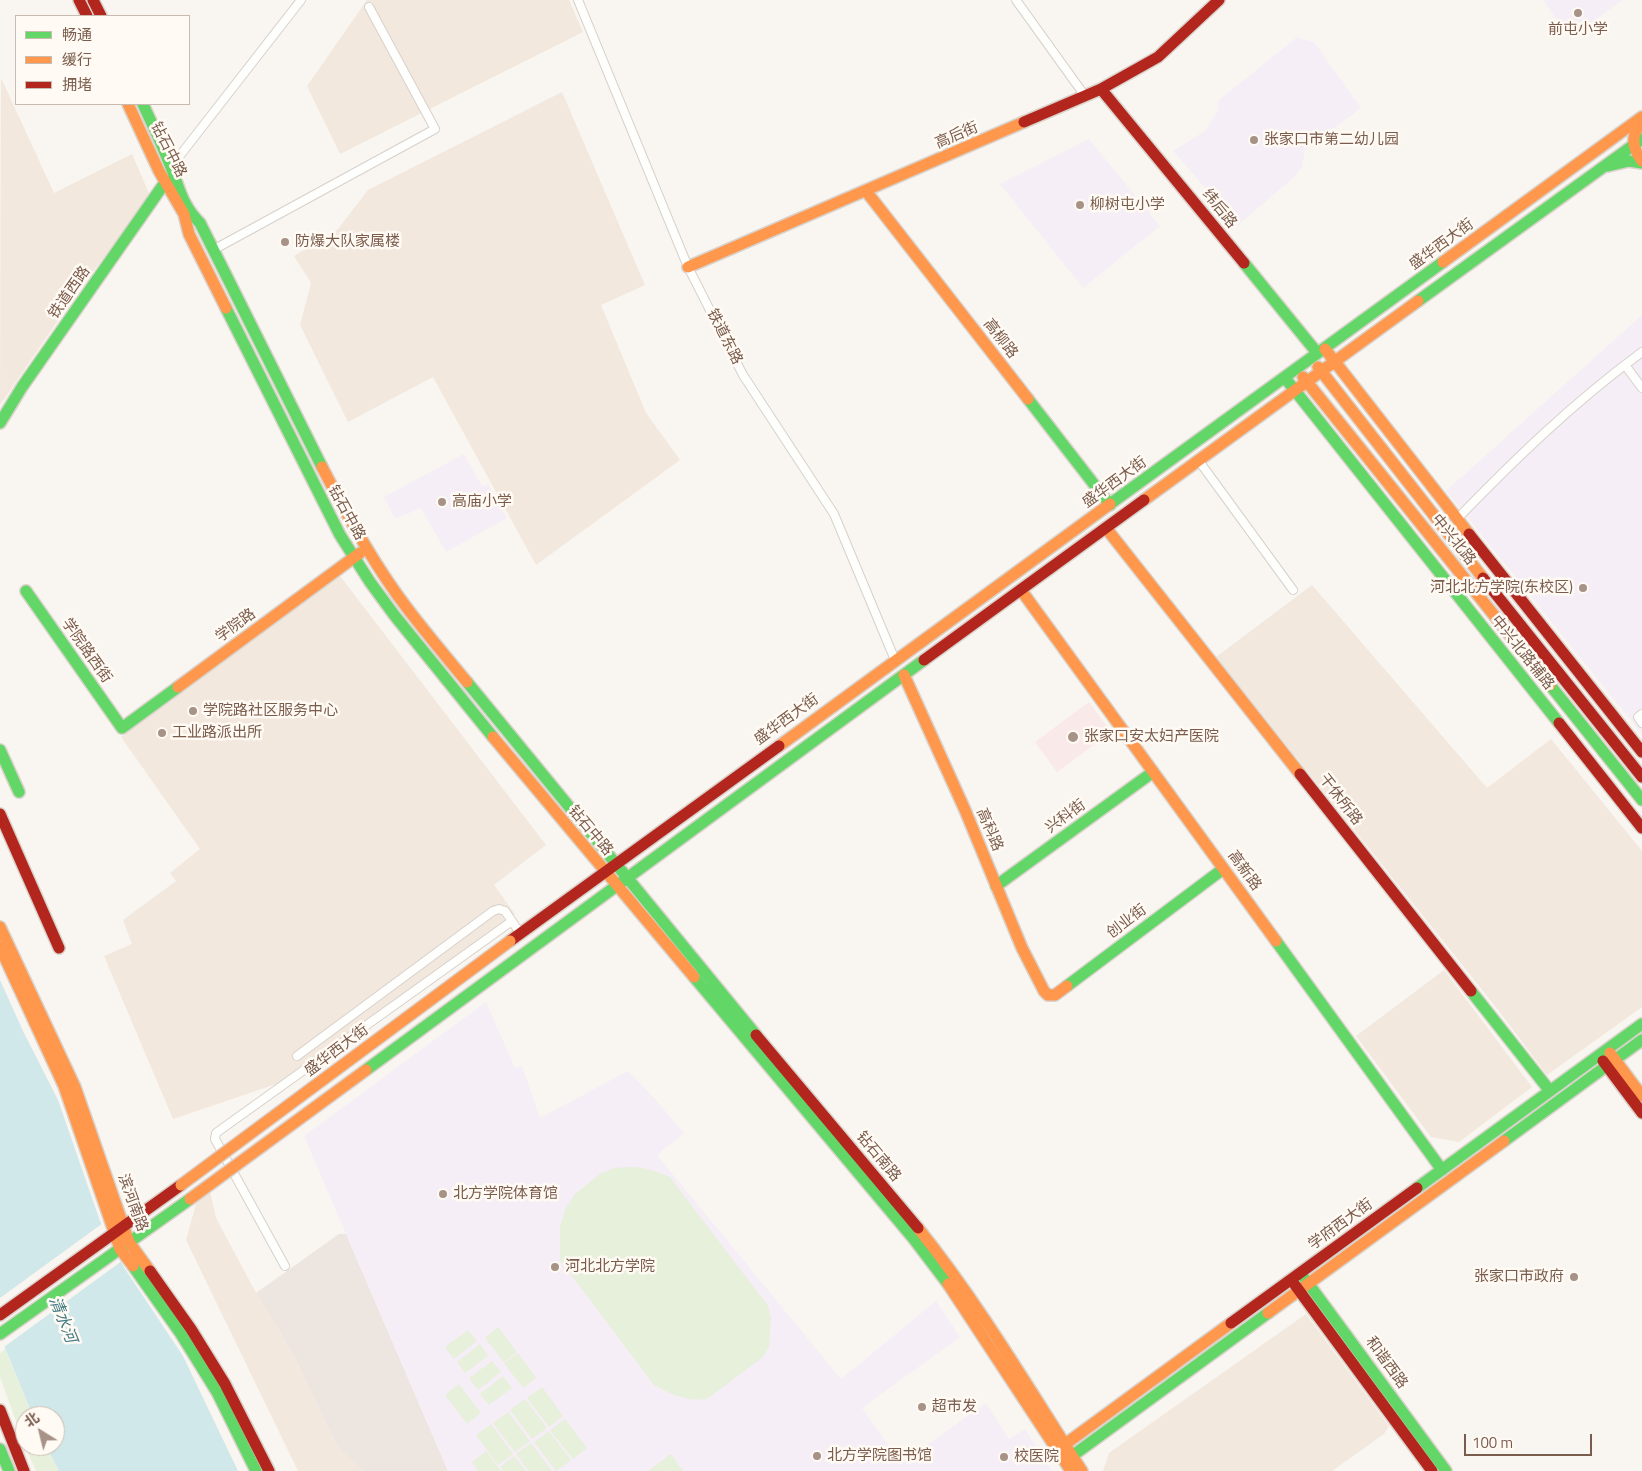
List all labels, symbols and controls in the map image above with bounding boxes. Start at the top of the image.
marker: 前屯小学 [1572,7,1584,19]
legend [15,15,190,105]
place label: 前屯小学 [1548,21,1608,39]
text: 畅通 [62,23,92,46]
text: 缓行 [62,48,92,71]
text: 拥堵 [62,73,92,96]
street label: 钻石中路 [146,119,190,181]
street label: 高后街 [933,119,981,153]
place label: 张家口市第二幼儿园 [1264,131,1399,149]
marker: 张家口市第二幼儿园 [1248,134,1260,146]
street label: 纬后路 [1198,186,1240,232]
place label: 柳树屯小学 [1090,196,1165,214]
marker: 柳树屯小学 [1074,199,1086,211]
street label: 盛华西大街 [1406,216,1478,274]
place label: 防爆大队家属楼 [295,233,400,251]
marker: 防爆大队家属楼 [279,236,291,248]
street label: 铁道西路 [45,263,95,323]
street label: 铁道东路 [702,306,746,368]
street label: 高柳路 [979,316,1021,362]
street label: 盛华西大街 [1079,454,1151,512]
street label: 钻石中路 [324,482,368,544]
place label: 高庙小学 [452,493,512,511]
marker: 高庙小学 [436,496,448,508]
street label: 中兴北路 [1427,511,1479,569]
place label: 河北北方学院(东校区) [1430,579,1573,597]
marker: 河北北方学院(东校区) [1577,582,1589,594]
street label: 学院路 [213,605,259,647]
street label: 中兴北路辅路 [1487,612,1557,694]
street label: 学院路西街 [57,615,115,687]
street label: 盛华西大街 [751,691,823,749]
place label: 学院路社区服务中心 [203,702,338,720]
marker: 学院路社区服务中心 [187,705,199,717]
place label: 工业路派出所 [172,724,262,742]
marker: 工业路派出所 [156,727,168,739]
place label: 张家口安太妇产医院 [1084,728,1219,746]
marker: 张家口安太妇产医院 [1066,730,1080,744]
street label: 干休所路 [1314,771,1366,829]
street label: 兴科街 [1043,796,1089,838]
street label: 钻石中路 [564,802,616,860]
street label: 高科路 [972,806,1006,854]
street label: 高新路 [1223,848,1265,894]
street label: 创业街 [1104,901,1150,943]
street label: 盛华西大街 [302,1021,372,1081]
street label: 钻石南路 [852,1128,904,1186]
street label: 滨河南路 [113,1172,151,1234]
place label: 北方学院体育馆 [453,1185,558,1203]
marker: 北方学院体育馆 [437,1188,449,1200]
street label: 学府西大街 [1305,1196,1377,1254]
place label: 河北北方学院 [565,1258,655,1276]
marker: 河北北方学院 [549,1261,561,1273]
place label: 张家口市政府 [1474,1268,1564,1286]
marker: 张家口市政府 [1568,1271,1580,1283]
water label: 清水河 [44,1294,80,1346]
street label: 和谐西路 [1361,1333,1411,1393]
place label: 超市发 [932,1398,977,1416]
marker: 超市发 [916,1401,928,1413]
north arrow [15,1406,65,1456]
text: 北 [20,1407,43,1432]
scale bar [1467,1424,1594,1456]
text: 100 m [1472,1431,1513,1454]
place label: 北方学院图书馆 [827,1447,932,1465]
place label: 校医院 [1014,1448,1059,1466]
marker: 北方学院图书馆 [811,1450,823,1462]
marker: 校医院 [998,1451,1010,1463]

